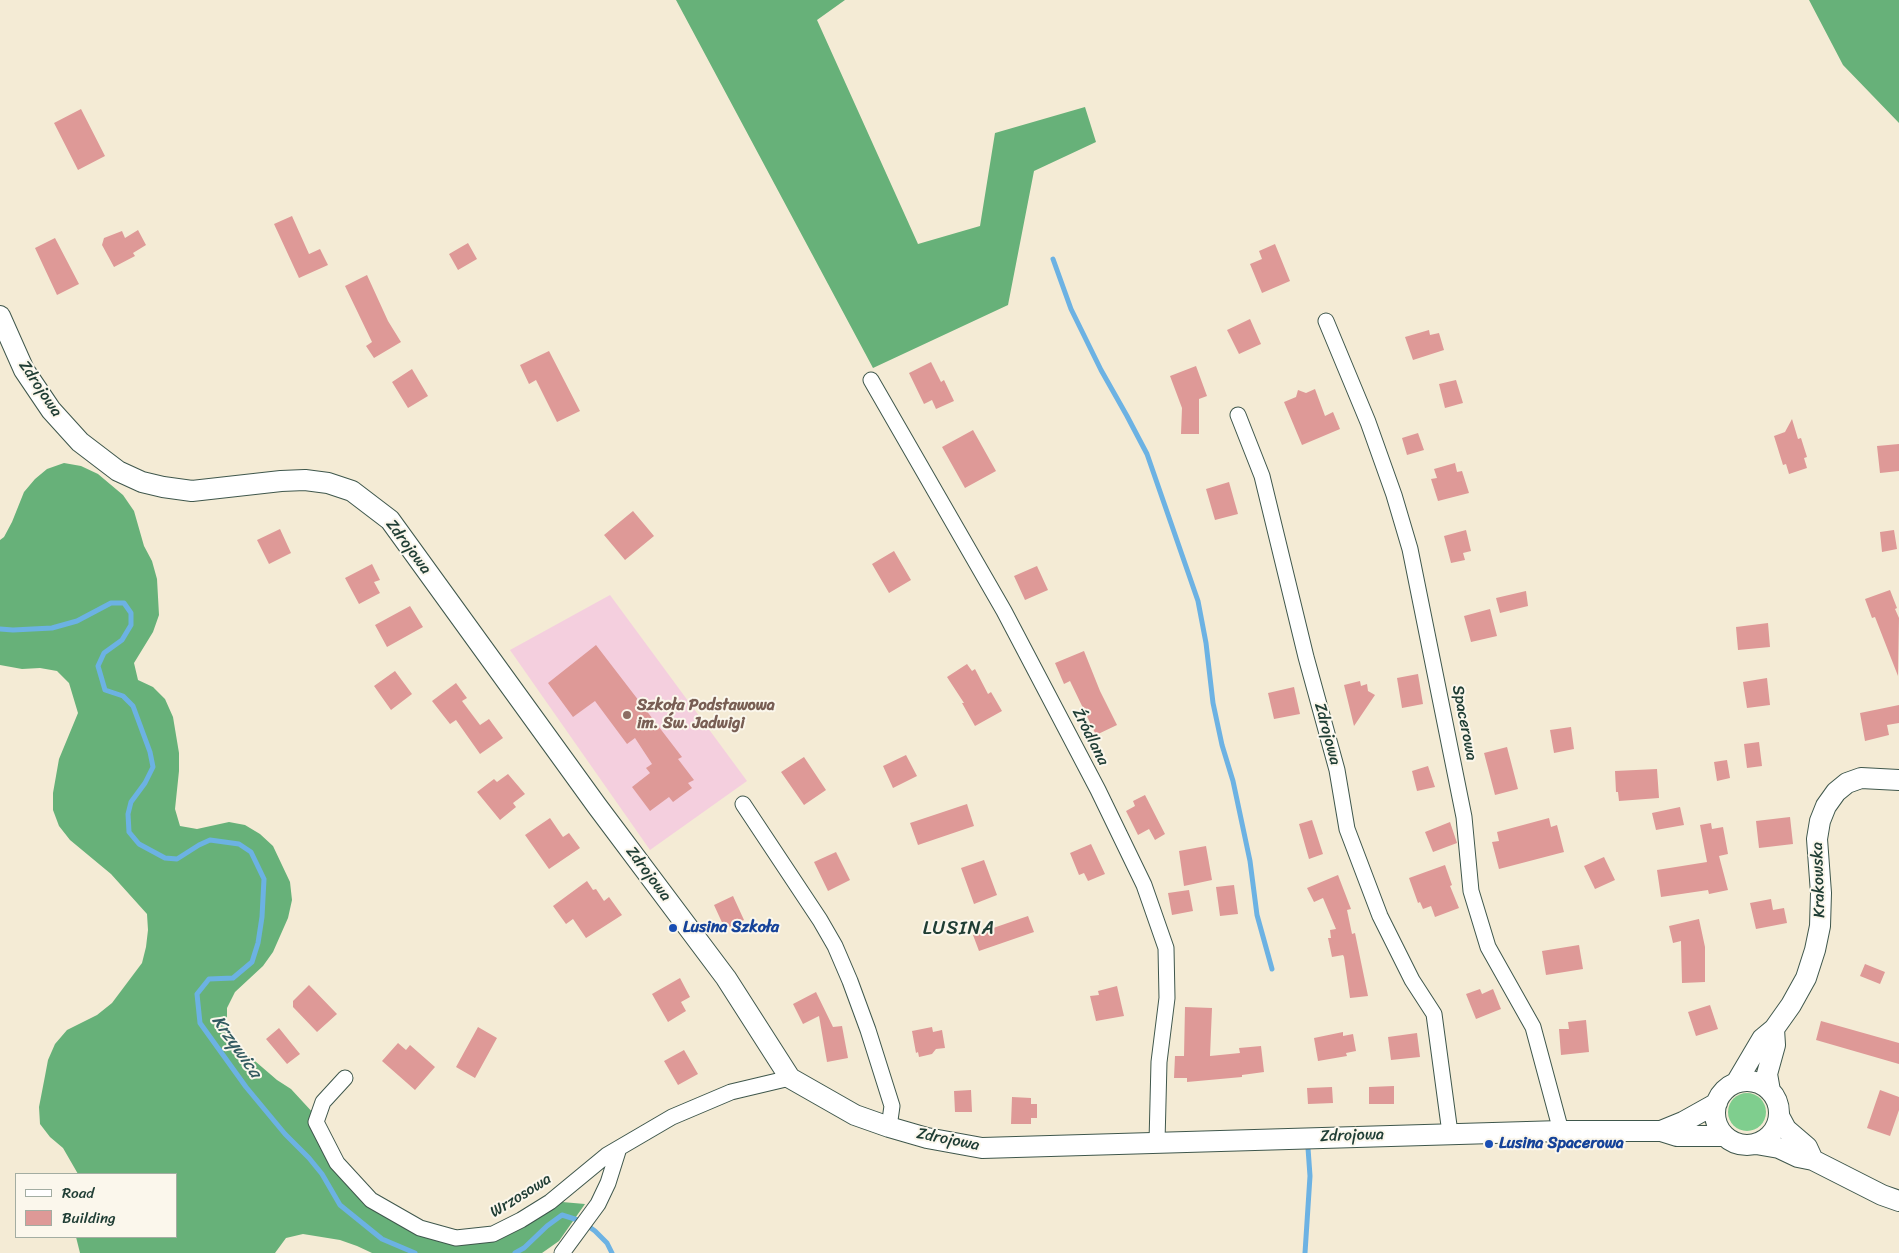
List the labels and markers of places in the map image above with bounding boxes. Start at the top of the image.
place label: Szkoła Podstawowa im. Św. Jadwigi [637,696,775,734]
marker: Szkoła Podstawowa im. Św. Jadwigi [621,709,633,721]
place label: Lusina Szkoła [683,918,779,938]
marker: Lusina Szkoła [667,922,679,934]
place label: Lusina Spacerowa [1499,1134,1624,1154]
marker: Lusina Spacerowa [1483,1138,1495,1150]

